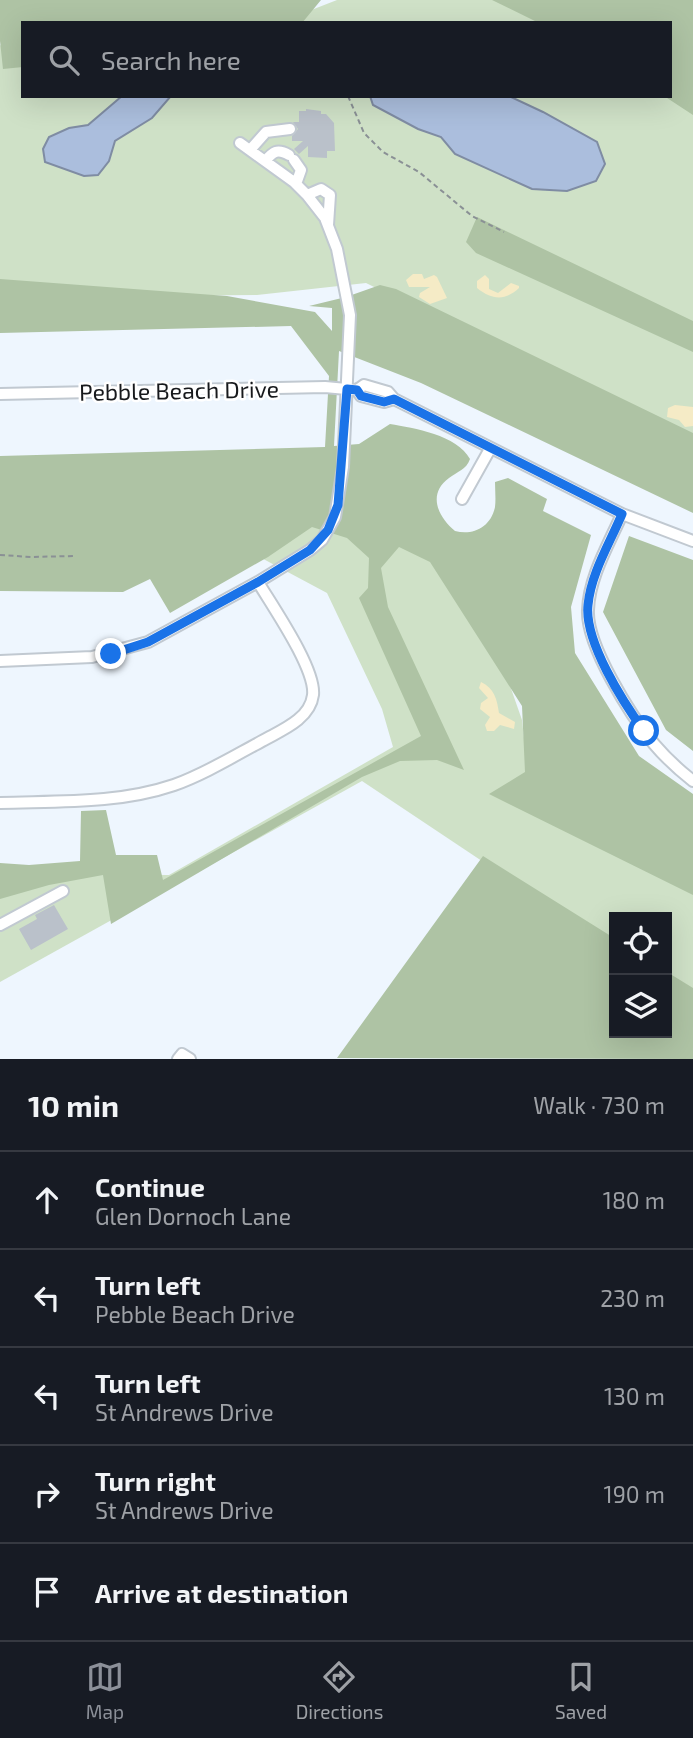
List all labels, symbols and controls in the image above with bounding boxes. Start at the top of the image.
search box [21,21,672,98]
icon: search [45,41,83,79]
text: Search here [101,44,241,75]
street label: Pebble Beach Drive [79,374,279,406]
route end [95,638,126,669]
route start [628,715,659,746]
map controls [609,912,672,1038]
button: locate [609,912,672,975]
button: layers [609,975,672,1038]
text: 10 min [28,1087,119,1123]
text: Walk · 730 m [533,1091,665,1119]
text: Continue [95,1171,205,1202]
icon: ahead [28,1181,66,1219]
text: 180 m [603,1186,665,1214]
text: Glen Dornoch Lane [95,1202,291,1230]
text: Turn left [95,1269,201,1300]
icon: left [28,1279,66,1317]
text: 230 m [600,1284,665,1312]
text: Pebble Beach Drive [95,1300,295,1328]
text: Turn left [95,1367,201,1398]
icon: left [28,1377,66,1415]
text: 130 m [604,1382,665,1410]
text: St Andrews Drive [95,1398,274,1426]
text: Turn right [95,1465,216,1496]
icon: right [28,1475,66,1513]
text: 190 m [604,1480,665,1508]
text: St Andrews Drive [95,1496,274,1524]
icon: arrive [28,1573,66,1611]
text: Arrive at destination [95,1577,348,1608]
tab: Map [86,1658,124,1723]
tab: Directions [296,1658,383,1723]
tab: Saved [555,1658,607,1723]

